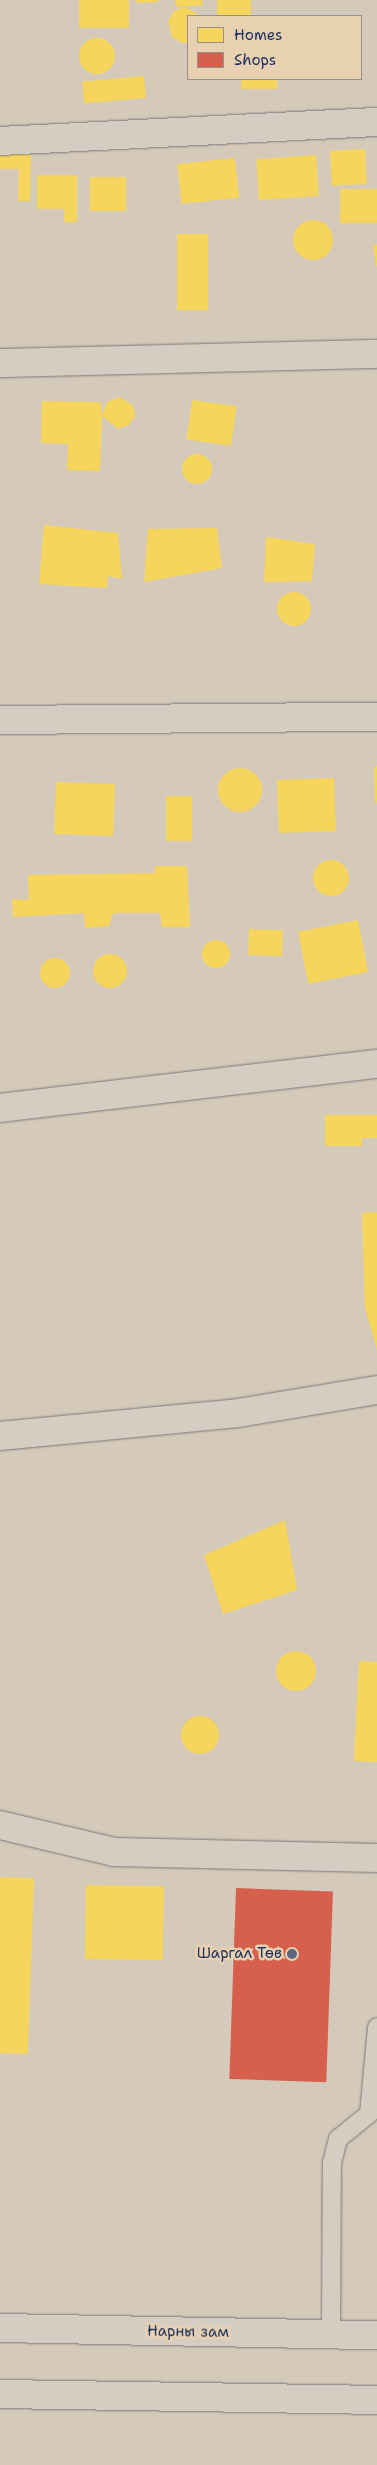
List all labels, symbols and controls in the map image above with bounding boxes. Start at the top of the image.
legend [187,15,362,80]
text: Homes [234,25,282,45]
text: Shops [234,50,276,70]
place label: Шаргал Төв [197,1945,282,1963]
marker: Шаргал Төв [286,1948,298,1960]
street label: Нарны зам [147,2322,229,2342]

